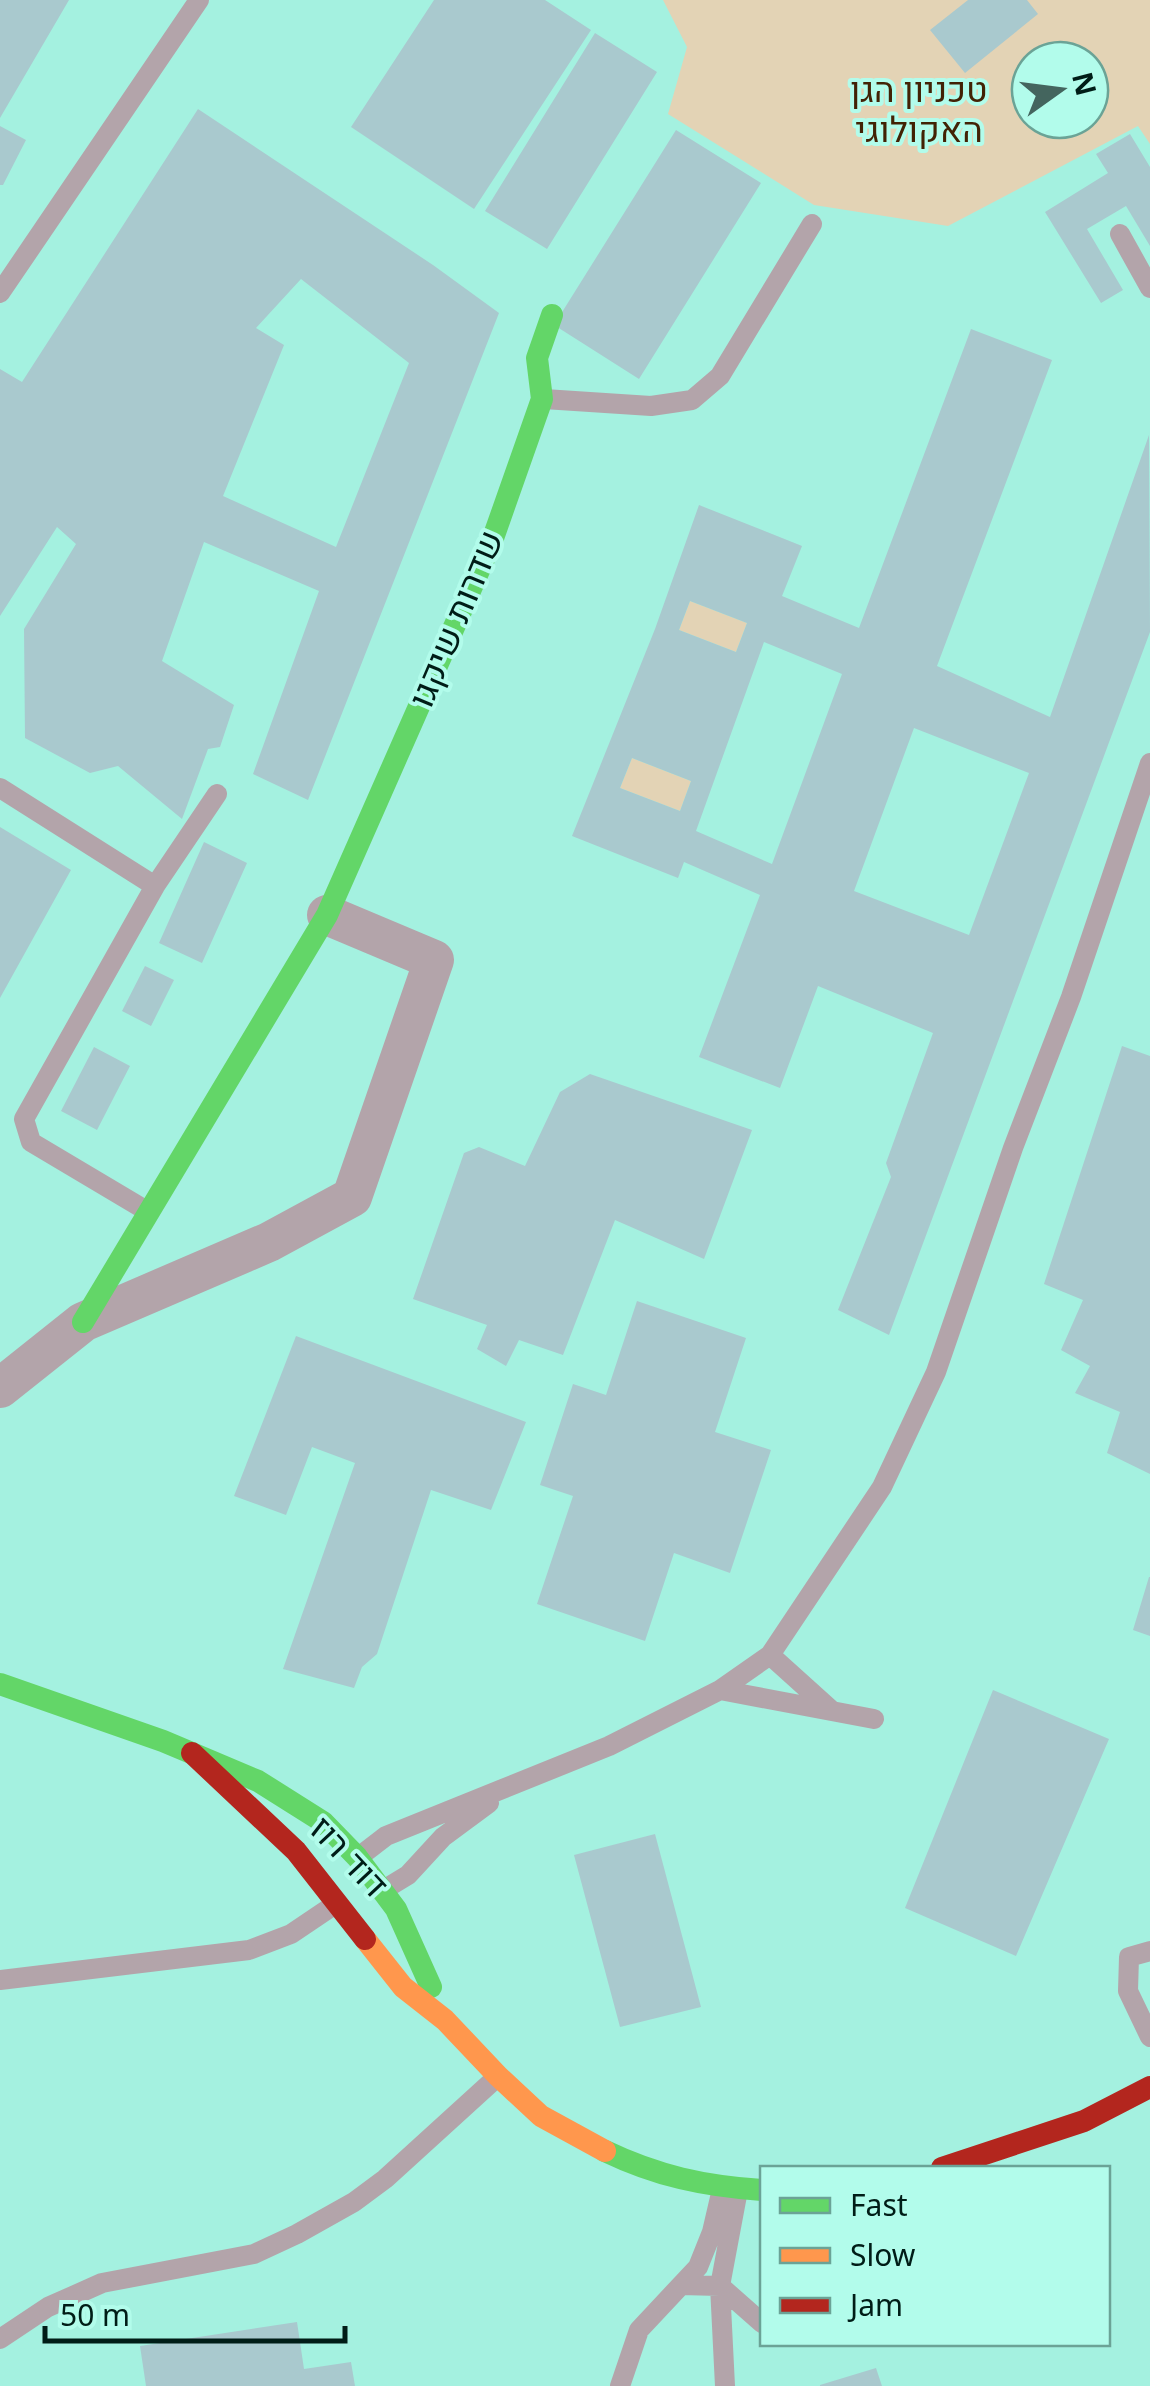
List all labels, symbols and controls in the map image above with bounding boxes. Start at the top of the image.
north arrow [1010,40,1110,140]
park label: טכניון הגן האקולוגי [850,65,988,152]
text: N [1064,68,1106,99]
street label: שדרות שיקגו [396,522,513,714]
street label: דוד רוז [300,1805,400,1907]
legend [760,2166,1110,2346]
text: Fast [850,2184,908,2225]
text: Slow [850,2234,916,2275]
scale bar [45,2281,345,2343]
text: Jam [847,2284,903,2325]
text: 50 m [60,2294,130,2335]

